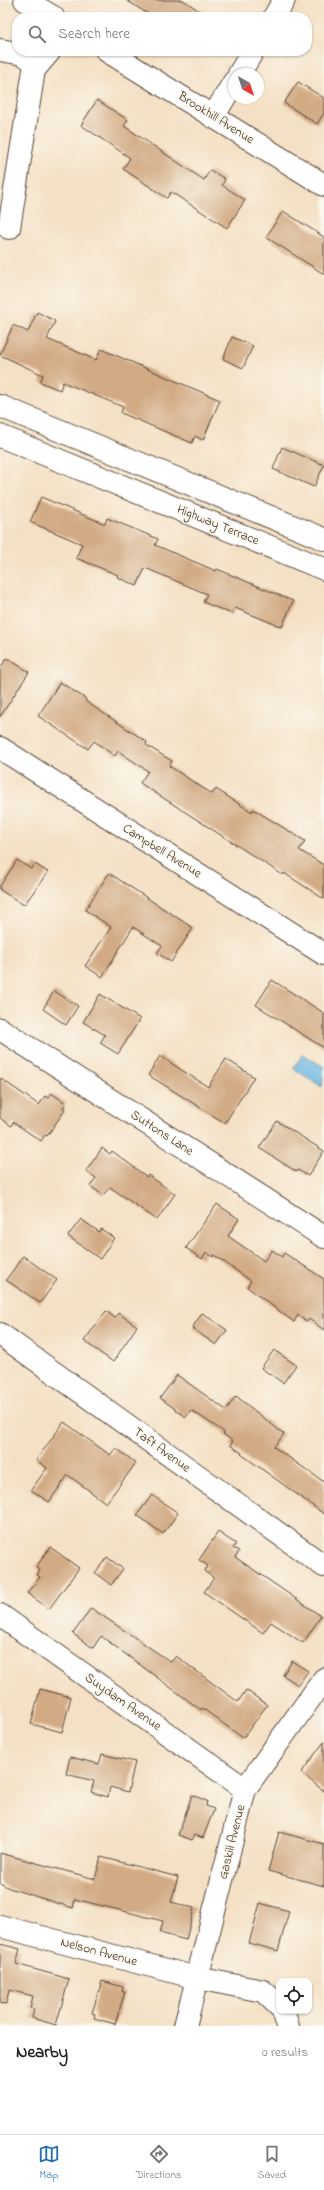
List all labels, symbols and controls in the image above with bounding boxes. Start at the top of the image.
search box [12,12,312,56]
icon: search [26,23,48,45]
text: Search here [58,23,130,45]
north arrow [228,68,264,104]
street label: Brookhill Avenue [173,86,258,149]
street label: Highway Terrace [174,500,262,551]
street label: Campbell Avenue [119,819,205,883]
street label: Suttons Lane [127,1106,197,1161]
street label: Taft Avenue [130,1423,195,1477]
street label: Suydam Avenue [80,1668,165,1736]
street label: Gaskill Avenue [214,1803,250,1881]
street label: Nelson Avenue [59,1933,140,1971]
map controls [276,1978,312,2014]
button: locate [276,1978,312,2014]
text: Nearby [16,2040,68,2065]
text: 0 results [262,2043,308,2062]
tab: Map [38,2143,60,2183]
tab: Directions [136,2143,181,2183]
tab: Saved [257,2143,286,2183]

